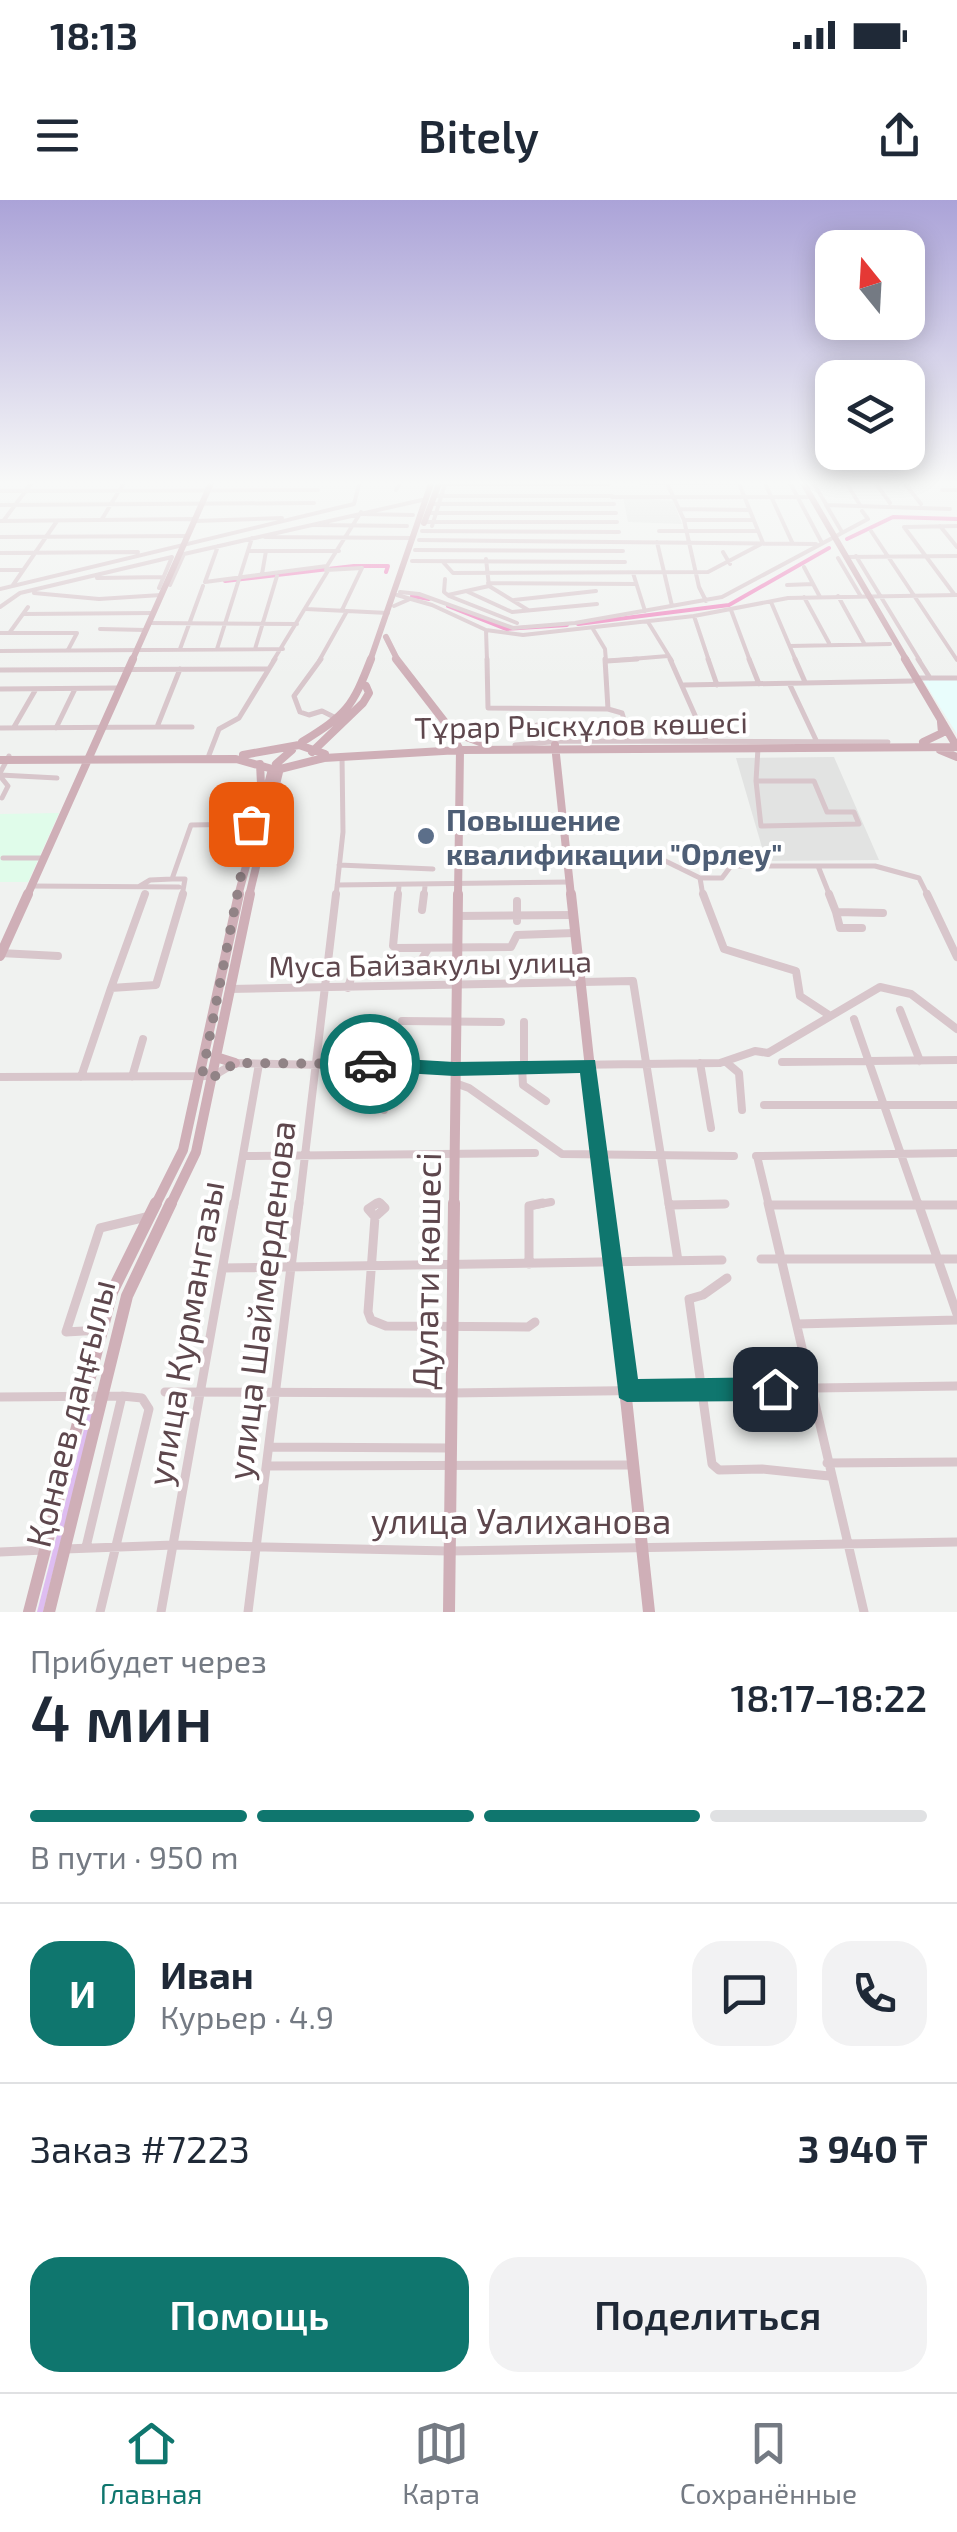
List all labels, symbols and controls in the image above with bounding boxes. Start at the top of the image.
text: 18:13 [50,12,138,58]
icon: menu [30,108,85,163]
text: Bitely [418,108,539,162]
icon: share [872,108,927,163]
north arrow [815,230,925,340]
map controls [815,230,925,470]
button: layers [815,360,925,470]
street label: Тұрар Рыскұлов көшесі [414,703,748,745]
pin [209,782,294,867]
icon: bag [224,797,279,852]
place label: Повышение квалификации "Орлеу" [446,801,783,872]
marker: Повышение квалификации "Орлеу" [415,825,437,847]
street label: Муса Байзакулы улица [268,942,592,985]
courier [320,1014,420,1114]
icon: car [343,1037,398,1092]
street label: улица Шаймерденова [217,1118,304,1482]
street label: Дулати көшесі [402,1152,449,1390]
street label: улица Курмангазы [136,1177,232,1489]
street label: Қонаев даңғылы [15,1275,123,1551]
pin [733,1347,818,1432]
icon: home [748,1362,803,1417]
street label: улица Уалиханова [371,1499,671,1542]
text: Прибудет через [30,1641,267,1679]
text: 18:17–18:22 [730,1674,927,1720]
text: 4 мин [30,1677,213,1755]
text: В пути · 950 m [30,1837,239,1875]
button: chat [692,1941,797,2046]
button: phone [822,1941,927,2046]
text: Иван [160,1951,254,1997]
text: И [69,1970,96,2016]
text: Курьер · 4.9 [160,1997,334,2035]
text: Заказ #7223 [30,2125,250,2171]
text: 3 940 ₸ [798,2125,927,2171]
button: Помощь [30,2257,469,2372]
button: Поделиться [489,2257,927,2372]
tab: Главная [100,2416,203,2510]
tab: Карта [402,2416,480,2510]
tab: Сохранённые [680,2416,857,2510]

